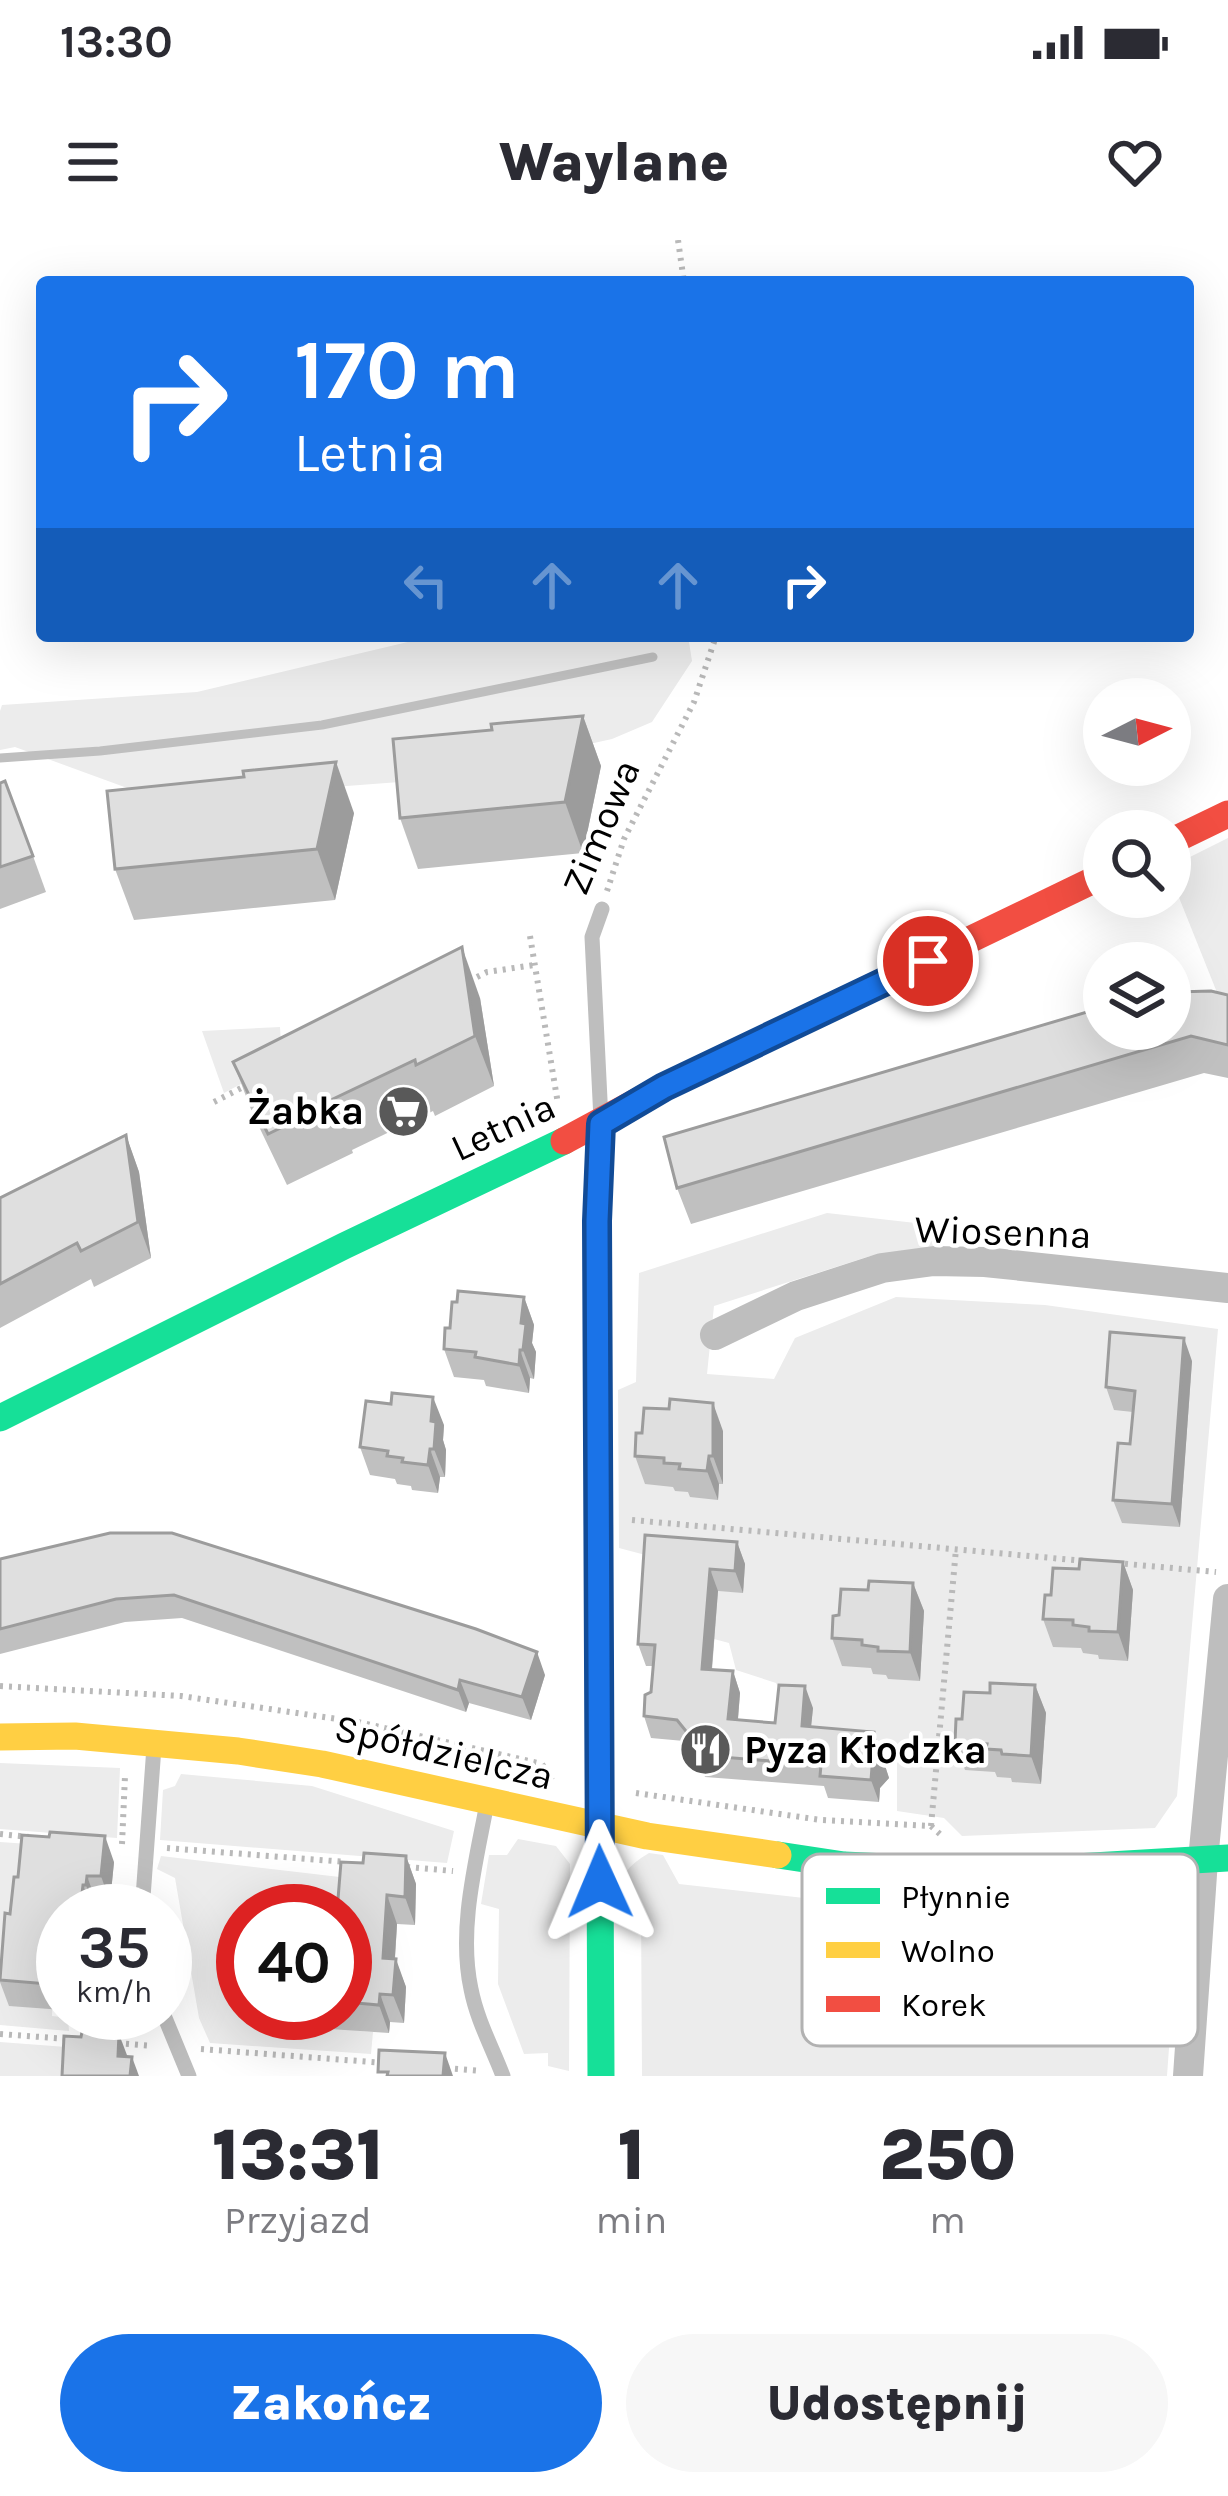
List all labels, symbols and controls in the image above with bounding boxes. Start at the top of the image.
text: 13:30 [60,16,173,68]
icon: menu [60,129,126,195]
icon: heart [1102,129,1168,195]
text: Waylane [499,130,729,194]
text: 170 m [294,321,520,419]
icon: right [96,324,252,480]
text: Letnia [294,421,446,485]
icon: left [393,552,459,618]
icon: ahead [519,552,585,618]
icon: ahead [645,552,711,618]
icon: right [771,552,837,618]
north arrow [1083,678,1191,786]
map controls [1083,678,1191,1050]
street label: Zimowa [552,753,650,901]
button: search [1083,810,1191,918]
pin [877,910,979,1012]
icon: arrive [895,928,961,994]
button: layers [1083,942,1191,1050]
supermarket icon: Żabka [375,1083,431,1139]
street label: Letnia [444,1083,562,1171]
place label: Żabka [247,1088,364,1134]
street label: Wiosenna [914,1206,1092,1258]
street label: Spółdzielcza [330,1705,558,1799]
restaurant icon: Pyza Kłodzka [677,1722,733,1778]
place label: Pyza Kłodzka [744,1727,987,1773]
position arrow [537,1819,663,1945]
legend [802,1854,1198,2046]
text: Płynnie [901,1878,1010,1916]
speed limit sign: 40 [216,1884,372,2040]
text: 35 [78,1912,150,1982]
text: Wolno [901,1932,995,1970]
text: km/h [76,1974,152,2010]
text: Korek [901,1986,987,2024]
text: 13:31 [212,2113,384,2197]
text: 1 [618,2113,645,2197]
text: 250 [879,2113,1016,2197]
text: Przyjazd [224,2197,372,2243]
text: min [596,2197,667,2243]
text: m [929,2197,966,2243]
button: Zakończ [60,2334,602,2472]
button: Udostępnij [626,2334,1168,2472]

